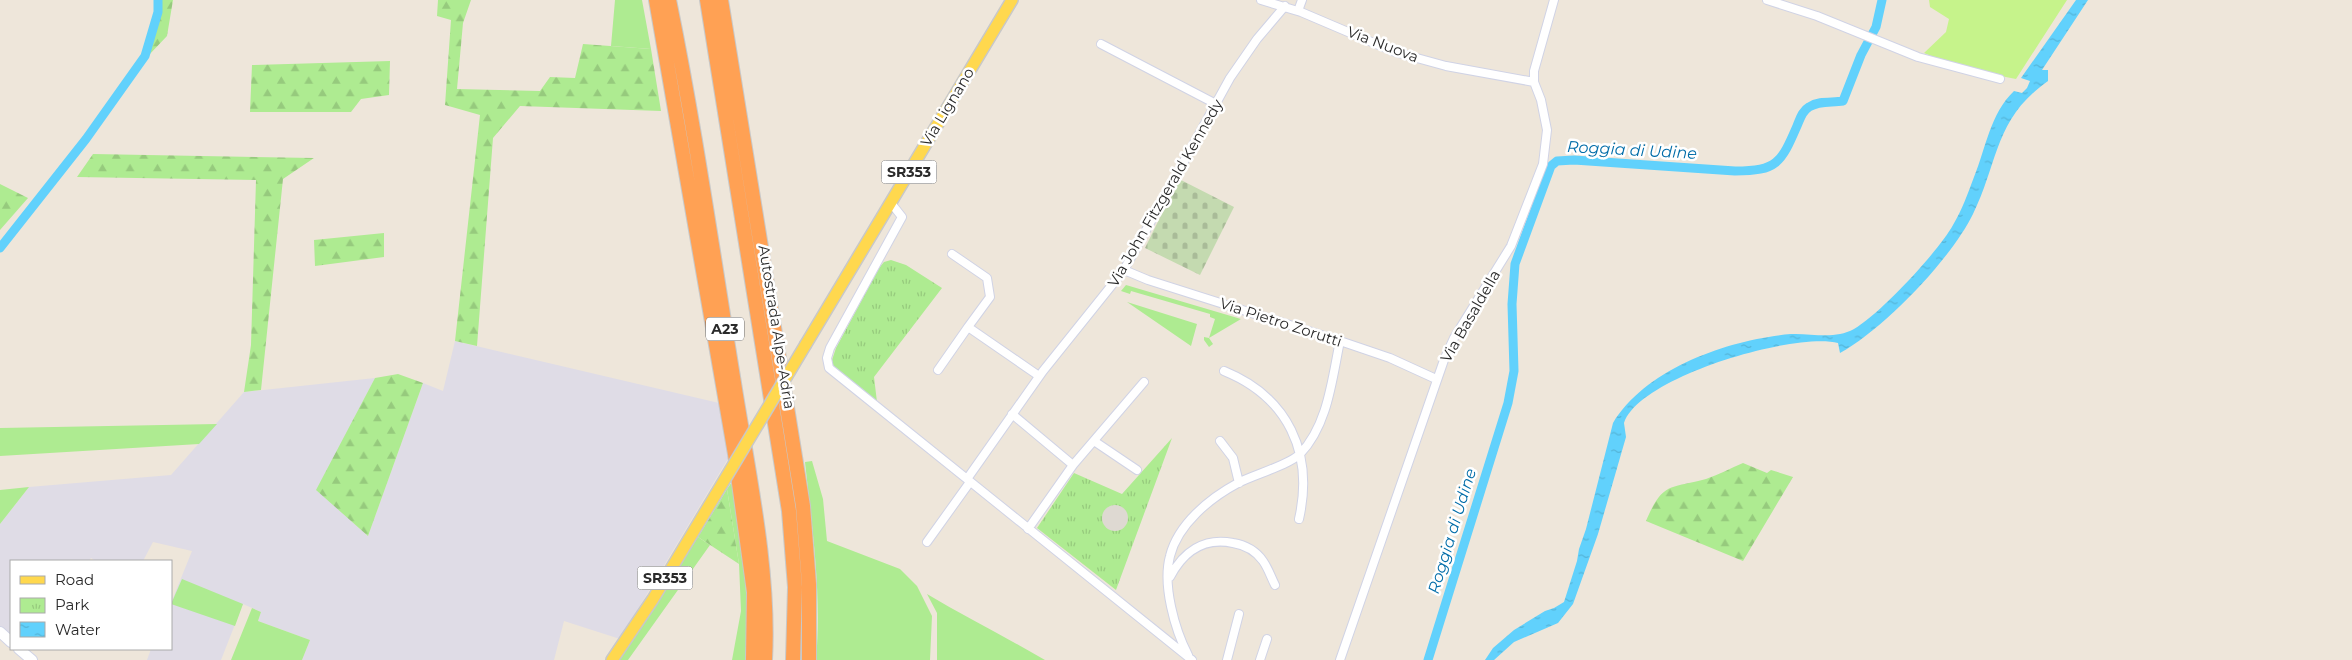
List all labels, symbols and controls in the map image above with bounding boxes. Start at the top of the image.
street label: Via Nuova [1345,22,1421,66]
street label: Via Lignano [916,64,978,150]
street label: Via John Fitzgerald Kennedy [1103,95,1227,290]
water label: Roggia di Udine [1567,137,1697,163]
road number: SR353 [882,160,936,183]
street label: Autostrada Alpe-Adria [755,244,799,410]
street label: Via Basaldella [1436,266,1504,366]
street label: Via Pietro Zorutti [1218,293,1344,351]
road number: A23 [706,318,744,340]
water label: Roggia di Udine [1424,466,1480,596]
legend [10,560,172,650]
road number: SR353 [638,566,692,590]
text: Road [55,570,94,589]
text: Park [55,595,89,614]
text: Water [55,620,101,639]

